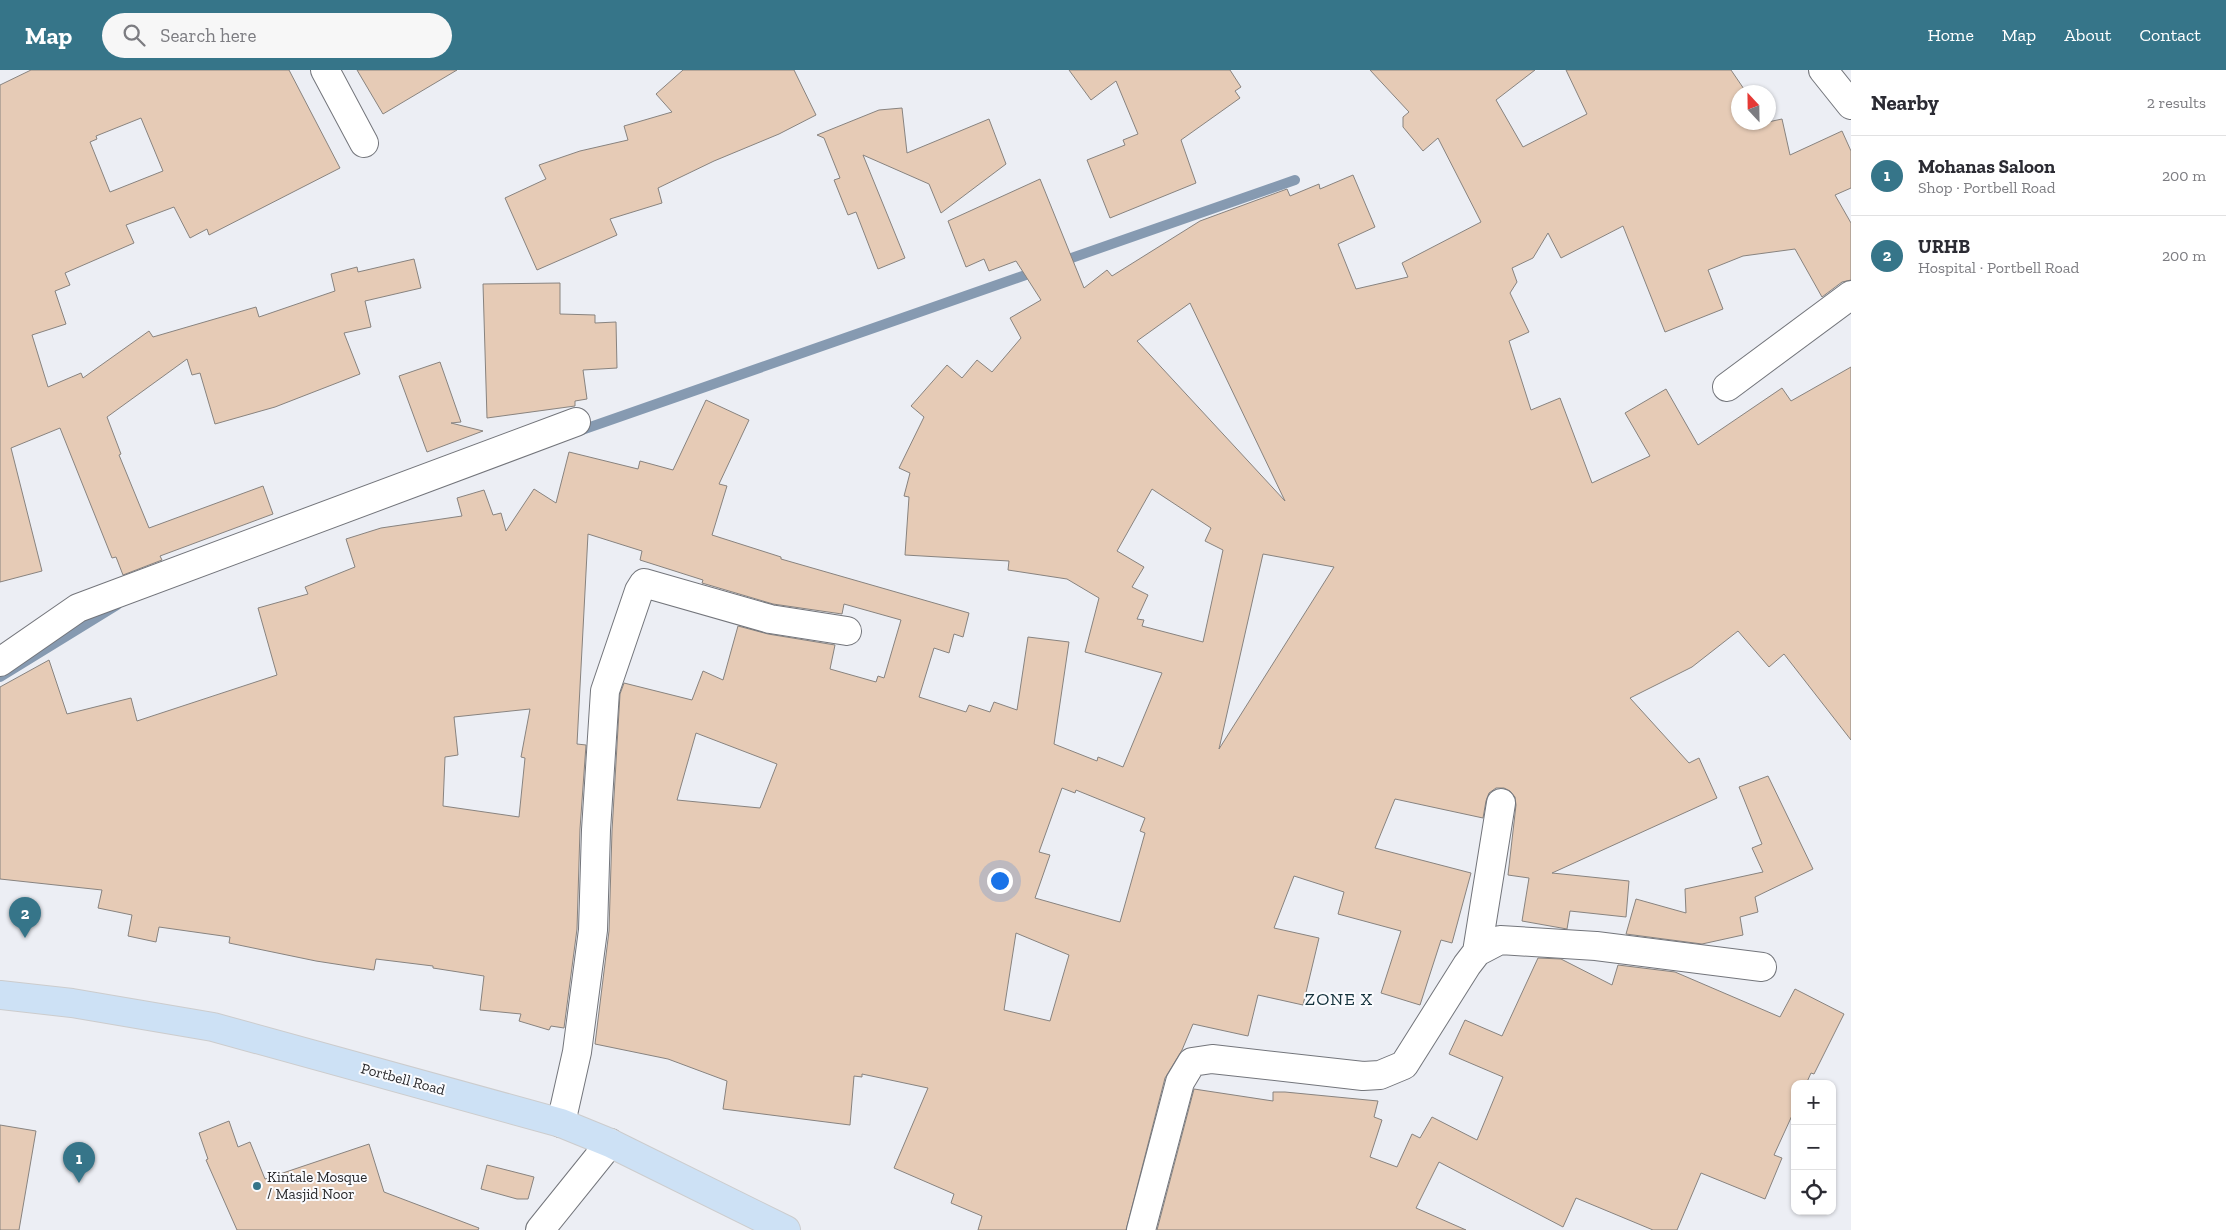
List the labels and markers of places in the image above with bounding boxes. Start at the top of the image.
pin: 2 [9,897,41,938]
pin: 1 [63,1142,95,1183]
place label: Kintale Mosque / Masjid Noor [267,1168,367,1203]
marker: Kintale Mosque / Masjid Noor [251,1180,263,1192]

